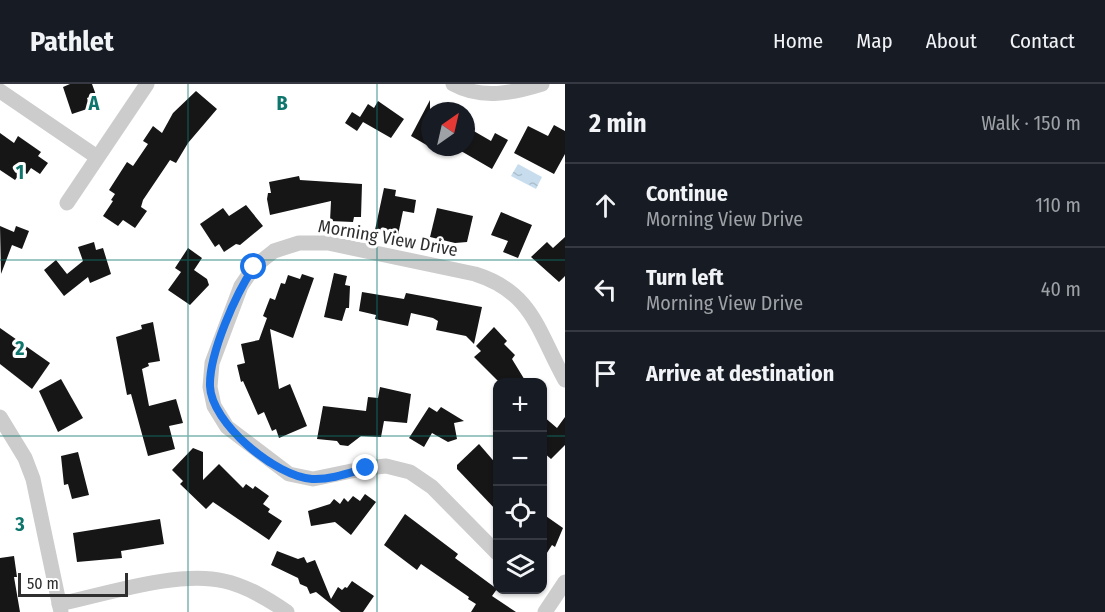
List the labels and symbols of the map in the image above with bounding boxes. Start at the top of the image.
text: A [88,91,101,115]
text: B [276,91,288,115]
north arrow [421,102,475,156]
text: 1 [16,160,24,184]
street label: Morning View Drive [316,215,460,261]
route start [240,253,266,279]
text: 2 [14,336,25,360]
route end [352,454,378,480]
text: 3 [14,512,25,536]
scale bar [18,570,128,598]

